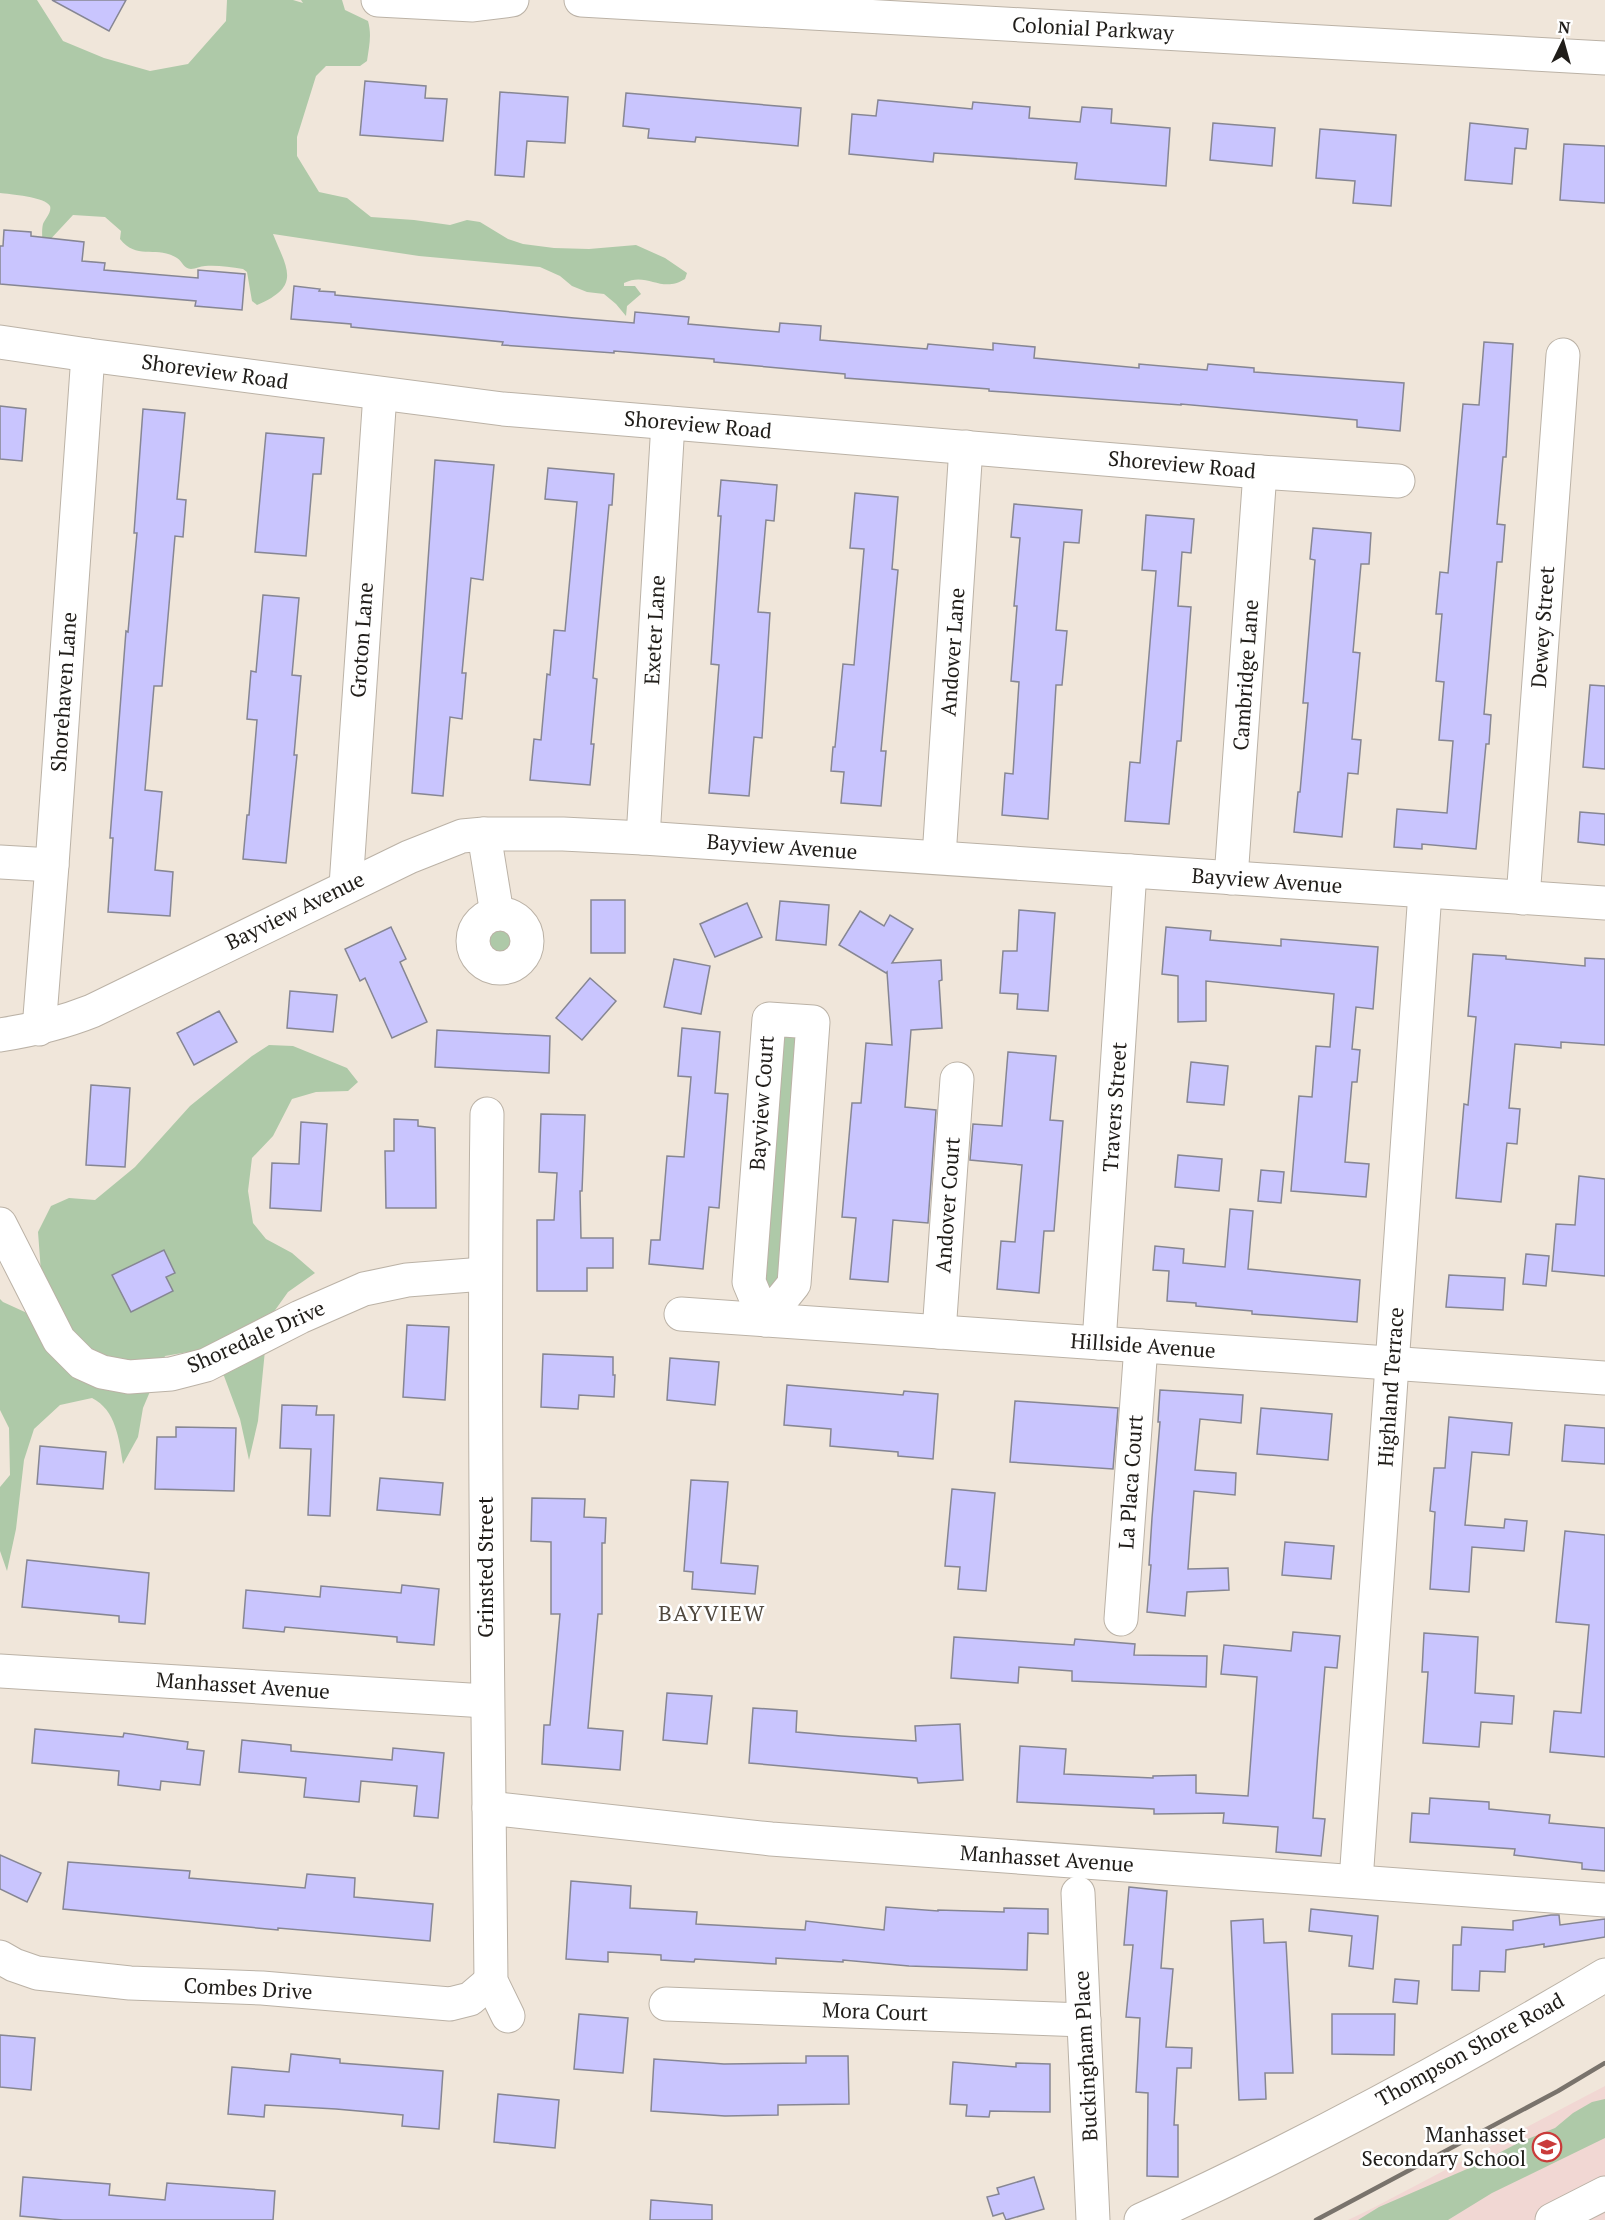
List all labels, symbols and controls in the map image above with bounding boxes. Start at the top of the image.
street label: Colonial Parkway [1011,10,1175,46]
north arrow [1533,12,1593,72]
text: N [1557,16,1571,39]
street label: Shoreview Road [140,347,291,395]
street label: Shoreview Road [623,404,773,444]
street label: Shoreview Road [1107,444,1257,484]
street label: Dewey Street [1524,565,1560,689]
street label: Exeter Lane [637,574,671,686]
street label: Groton Lane [343,581,379,699]
street label: Andover Lane [934,587,970,717]
street label: Cambridge Lane [1226,598,1264,752]
street label: Shorehaven Lane [43,611,83,773]
street label: Bayview Avenue [706,827,858,865]
street label: Bayview Avenue [1191,861,1343,899]
street label: Bayview Avenue [221,864,369,956]
street label: Bayview Court [742,1034,780,1171]
street label: Travers Street [1095,1041,1133,1173]
street label: Andover Court [928,1136,966,1274]
street label: Shoredale Drive [182,1293,329,1379]
street label: Highland Terrace [1370,1306,1410,1468]
street label: Hillside Avenue [1070,1326,1217,1364]
street label: La Placa Court [1111,1414,1149,1550]
street label: Grinsted Street [471,1496,499,1638]
district label: BAYVIEW [658,1598,766,1627]
street label: Manhasset Avenue [155,1665,331,1705]
street label: Manhasset Avenue [959,1838,1135,1878]
street label: Buckingham Place [1067,1970,1103,2142]
street label: Combes Drive [183,1971,313,2005]
street label: Thompson Shore Road [1370,1986,1569,2113]
street label: Mora Court [822,1995,929,2027]
place label: Manhasset Secondary School [1361,2120,1526,2172]
school or university icon: Manhasset Secondary School [1531,2131,1563,2163]

